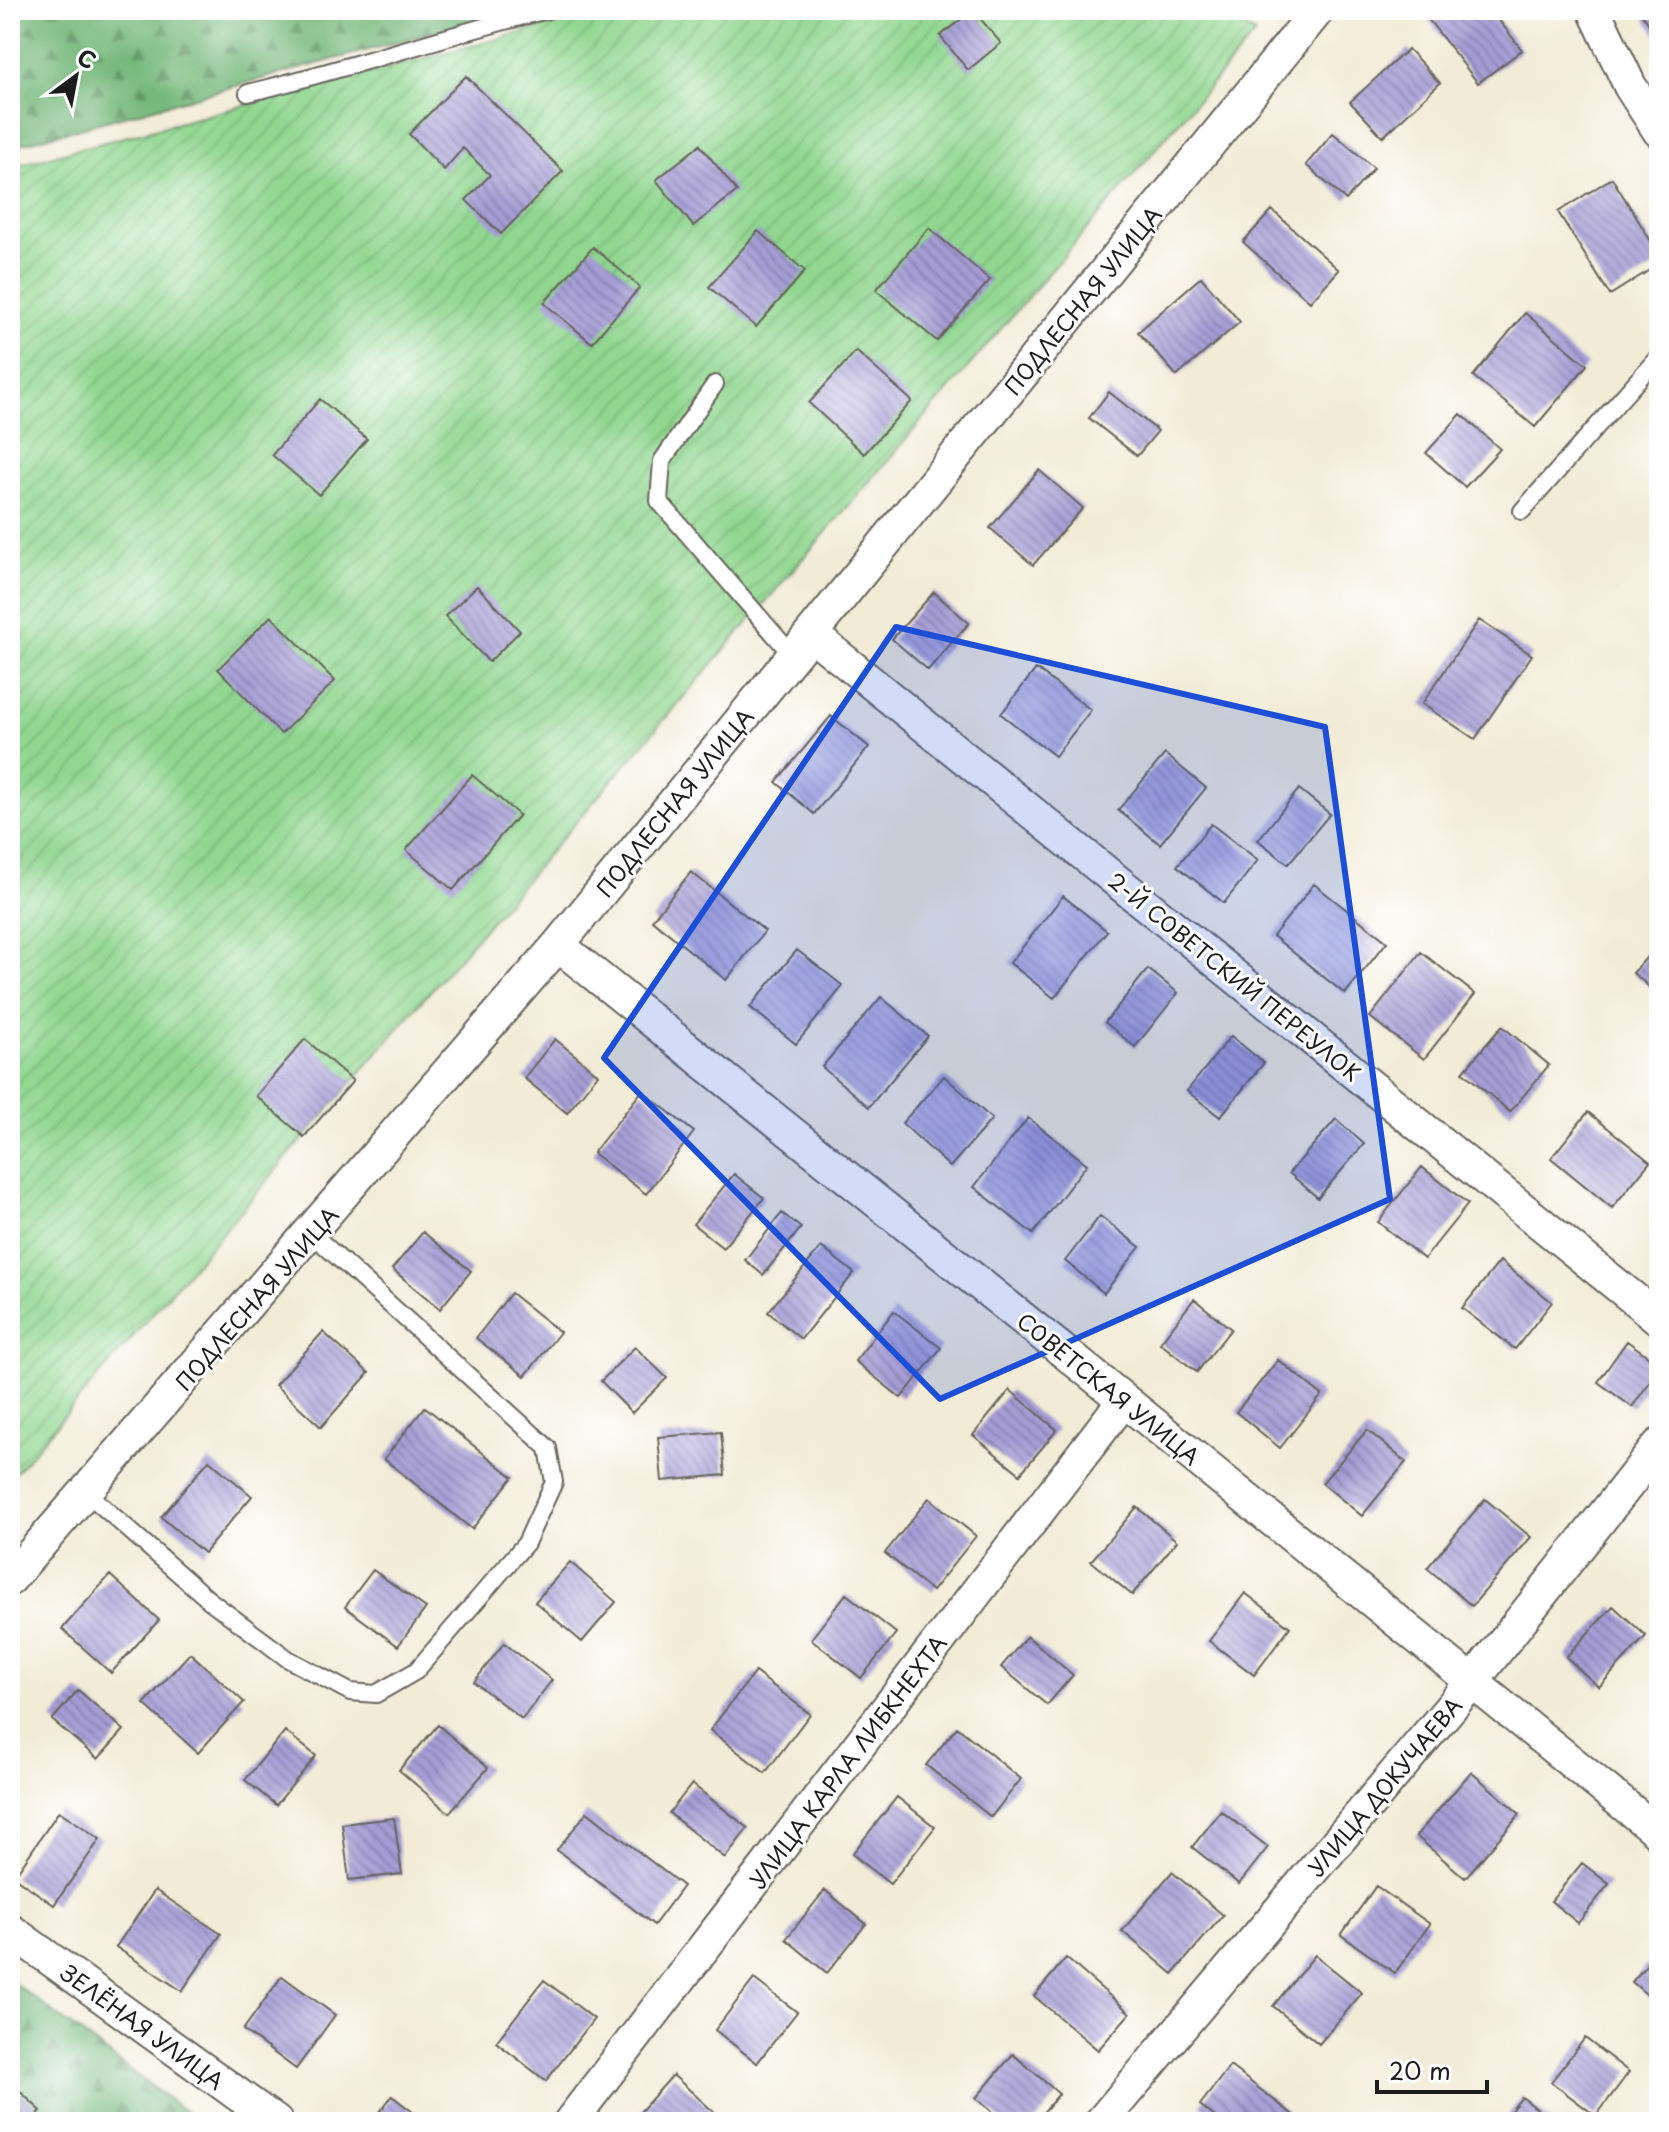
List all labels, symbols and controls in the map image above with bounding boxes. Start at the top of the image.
north arrow [36,36,116,116]
text: С [72,39,103,76]
street label: ПОДЛЕСНАЯ УЛИЦА [996,199,1169,401]
street label: ПОДЛЕСНАЯ УЛИЦА [588,701,761,903]
street label: 2-Й СОВЕТСКИЙ ПЕРЕУЛОК [1102,864,1368,1088]
street label: ПОДЛЕСНАЯ УЛИЦА [167,1199,345,1397]
street label: СОВЕТСКАЯ УЛИЦА [1011,1304,1208,1472]
street label: УЛИЦА КАРЛА ЛИБКНЕХТА [741,1627,954,1895]
street label: УЛИЦА ДОКУЧАЕВА [1299,1689,1469,1883]
street label: ЗЕЛЁНАЯ УЛИЦА [54,1955,232,2097]
scale bar [1377,2044,1487,2094]
text: 20 m [1389,2052,1451,2088]

